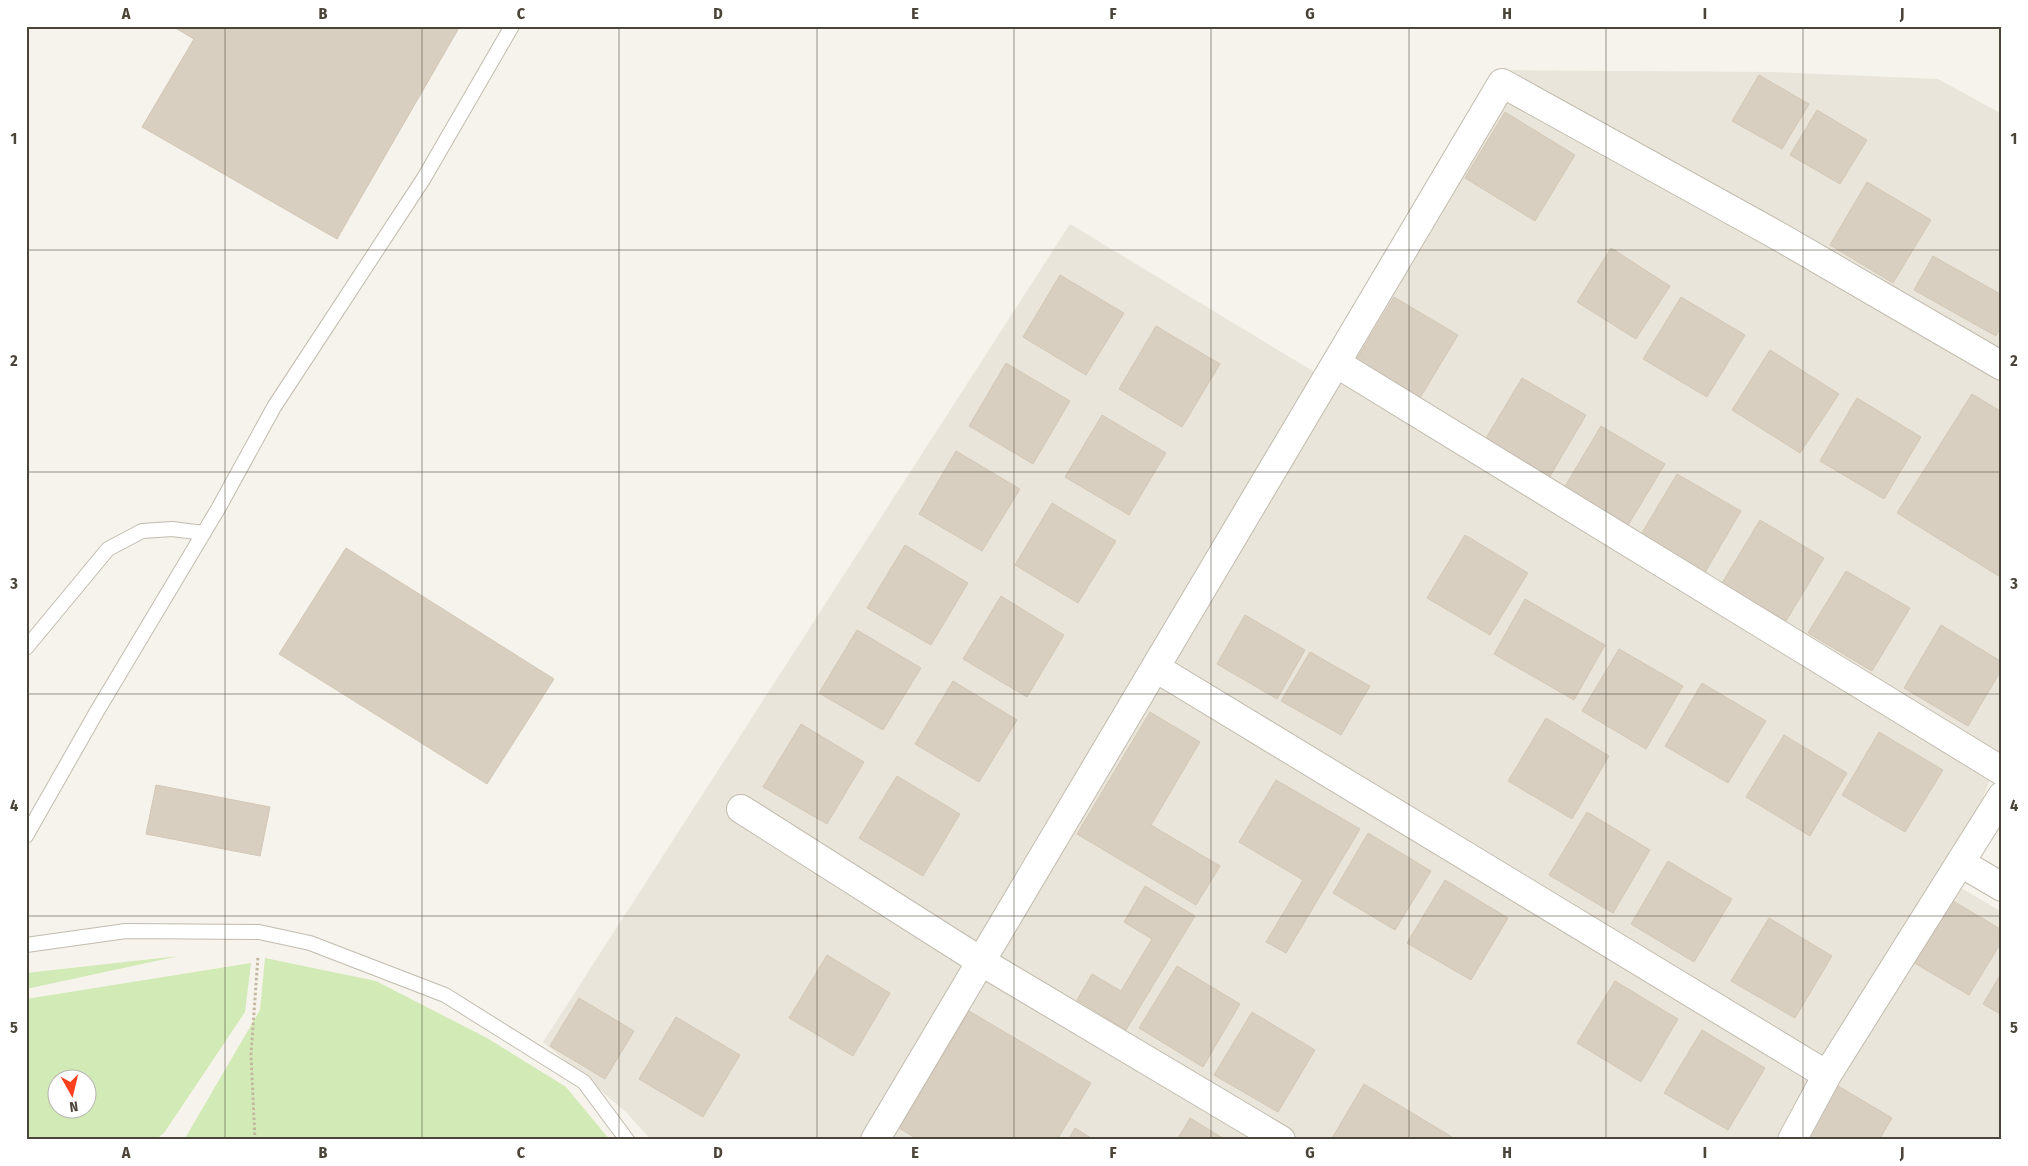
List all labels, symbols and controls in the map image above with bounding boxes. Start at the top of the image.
text: A [121,4,131,23]
text: B [319,4,328,23]
text: C [517,4,526,23]
text: D [713,4,723,23]
text: E [911,4,919,23]
text: F [1109,4,1117,23]
text: G [1305,4,1315,23]
text: H [1502,4,1512,23]
text: I [1703,4,1707,23]
text: J [1899,4,1904,23]
text: 1 [11,129,17,148]
text: 1 [2011,129,2017,148]
text: 2 [9,351,18,370]
text: 2 [2009,351,2018,370]
text: 3 [9,574,18,593]
text: 3 [2009,574,2018,593]
text: 4 [10,796,18,815]
text: 4 [2010,796,2018,815]
text: 5 [10,1018,18,1037]
text: 5 [2010,1018,2018,1037]
north arrow [48,1068,98,1118]
text: N [68,1097,79,1115]
text: A [121,1143,131,1162]
text: B [319,1143,328,1162]
text: C [517,1143,526,1162]
text: D [713,1143,723,1162]
text: E [911,1143,919,1162]
text: F [1109,1143,1117,1162]
text: G [1305,1143,1315,1162]
text: H [1502,1143,1512,1162]
text: I [1703,1143,1707,1162]
text: J [1899,1143,1904,1162]

